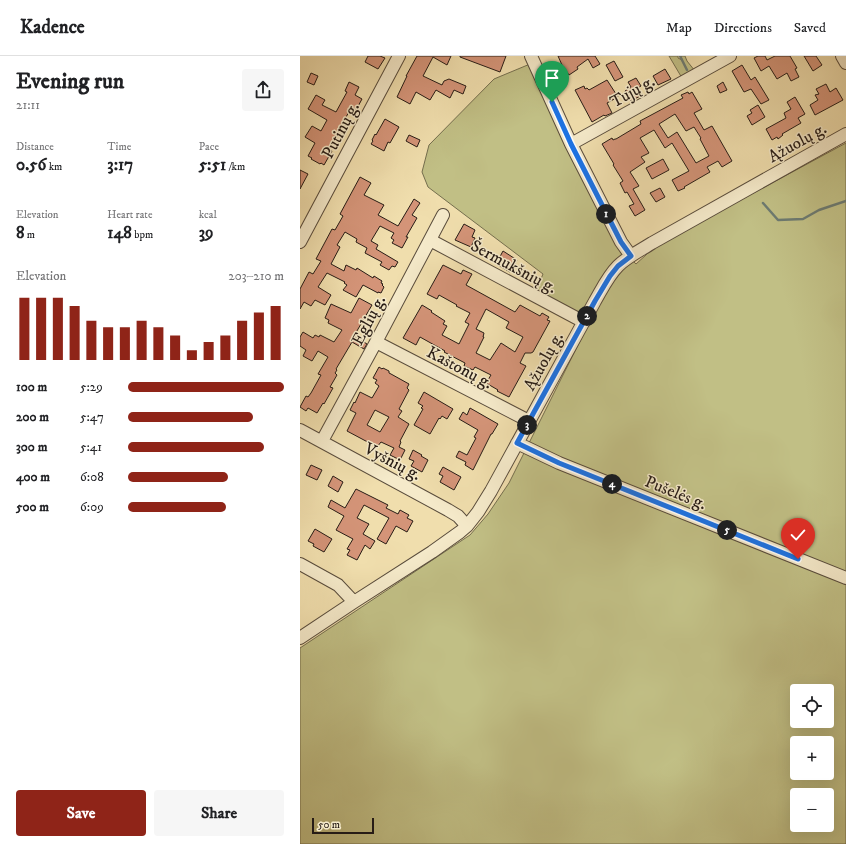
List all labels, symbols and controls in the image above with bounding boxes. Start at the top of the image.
text: Kadence [20,16,85,39]
text: Map [666,19,692,37]
text: Directions [714,19,772,37]
text: Saved [794,19,826,37]
pin [535,61,569,102]
icon: arrive [541,67,563,89]
text: Evening run [16,68,124,95]
button: share [242,69,284,111]
street label: Tujų g. [606,71,659,113]
text: 21:11 [16,97,40,113]
street label: Putinų g. [317,98,365,163]
street label: Ąžuolų g. [764,118,831,168]
text: Distance [16,140,54,154]
text: Time [107,140,131,154]
text: Pace [199,140,219,154]
text: 0.56 [16,154,46,176]
text: 3:17 [107,154,133,176]
text: 5:51 [199,154,226,176]
text: km [46,160,62,174]
text: /km [226,160,245,174]
pin: 1 [596,204,616,224]
text: 1 [604,207,608,221]
text: Elevation [16,208,59,222]
text: Heart rate [107,208,152,222]
text: kcal [199,208,217,222]
text: 8 [16,222,25,244]
text: 148 [107,222,132,244]
text: 39 [199,222,213,244]
text: m [25,228,35,242]
text: bpm [132,228,153,242]
street label: Šermukšnių g. [467,234,561,299]
text: Elevation [16,268,66,284]
text: 203–210 m [228,268,284,284]
street label: Eglių g. [347,292,391,349]
pin: 2 [577,306,597,326]
text: 2 [584,309,590,323]
street label: Ąžuolų g. [519,328,569,395]
street label: Kaštonų g. [423,341,496,394]
text: 100 m [16,379,47,395]
text: 5:29 [80,379,103,395]
text: 200 m [16,409,49,425]
text: 5:47 [80,409,104,425]
pin: 3 [517,415,537,435]
text: 3 [525,418,529,432]
street label: Vyšnių g. [359,437,425,486]
text: 300 m [16,439,47,455]
text: 5:41 [80,439,102,455]
text: 400 m [16,469,50,485]
text: 6:08 [80,469,104,485]
street label: Pušelės g. [642,471,710,515]
pin: 4 [602,474,622,494]
text: 4 [609,477,615,491]
text: 500 m [16,499,49,515]
text: 6:09 [80,499,104,515]
pin [781,518,815,559]
pin: 5 [717,520,737,540]
text: 5 [724,523,730,537]
icon: check [787,524,809,546]
map controls [790,684,834,832]
button: locate [790,684,834,728]
button: + [790,736,834,780]
button: − [790,788,834,832]
button: Save [16,790,146,836]
button: Share [154,790,284,836]
scale bar [312,816,374,835]
text: 50 m [318,818,340,832]

